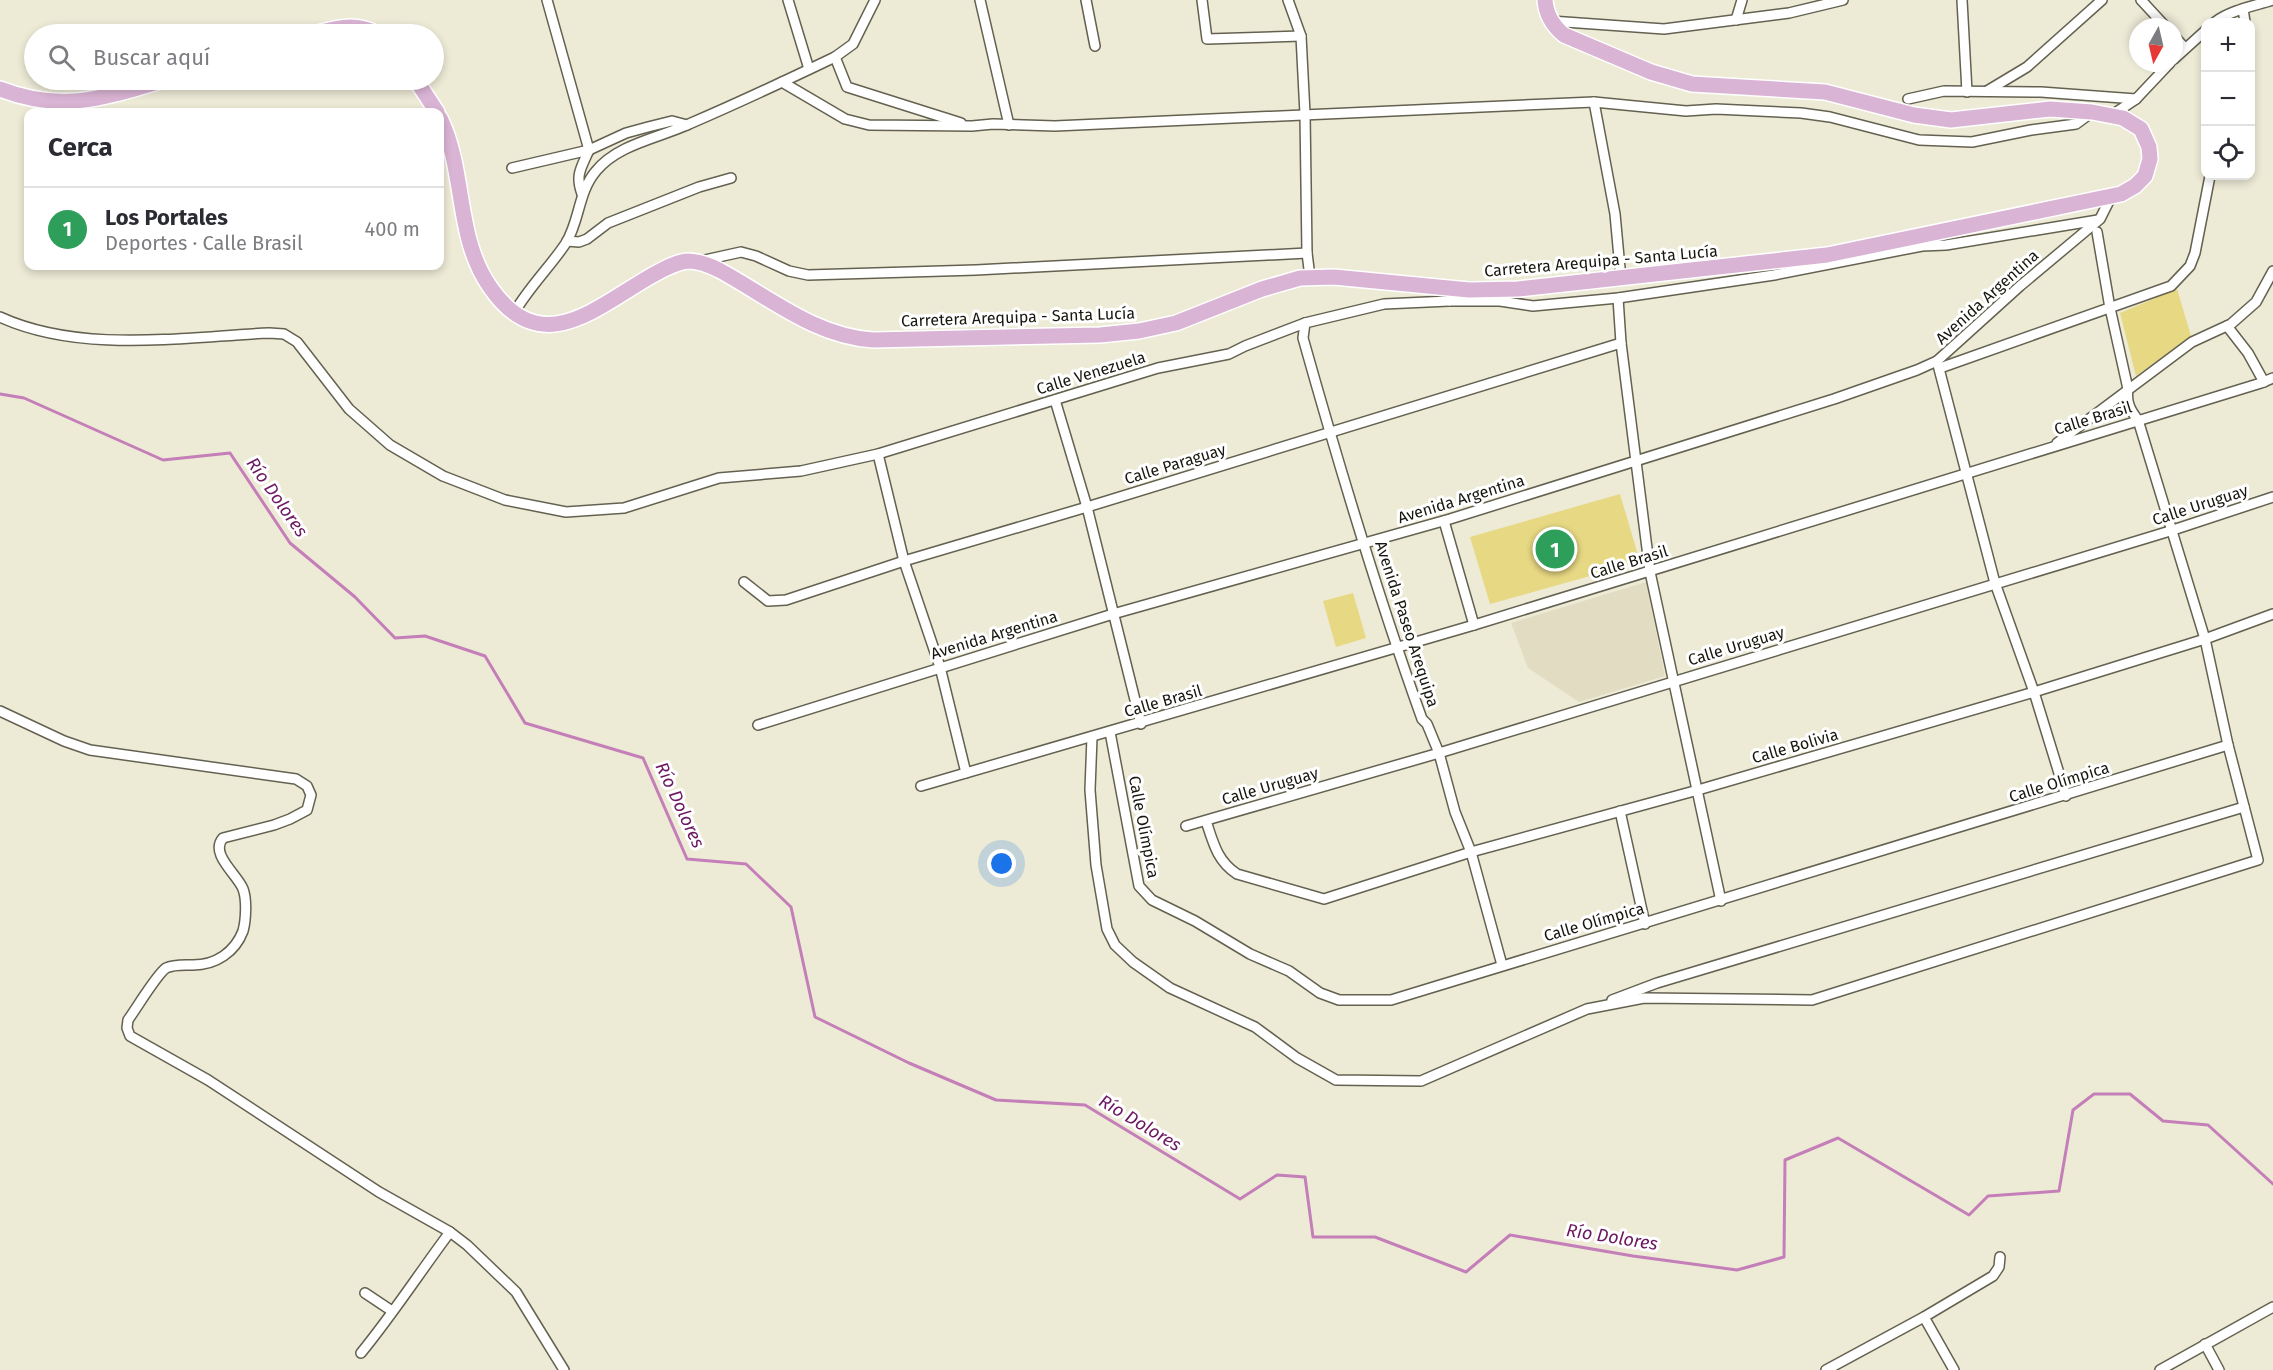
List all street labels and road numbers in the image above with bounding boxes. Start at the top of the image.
street label: Carretera Arequipa - Santa Lucía [1484,241,1718,281]
street label: Avenida Argentina [1932,246,2042,348]
street label: Carretera Arequipa - Santa Lucía [901,303,1135,331]
street label: Calle Venezuela [1034,347,1148,399]
street label: Calle Brasil [2052,397,2134,439]
street label: Calle Paraguay [1122,440,1228,488]
street label: Avenida Argentina [1395,471,1527,527]
street label: Calle Uruguay [2150,481,2250,529]
street label: Avenida Paseo Arequipa [1371,538,1443,710]
street label: Calle Brasil [1588,541,1670,583]
street label: Avenida Argentina [928,607,1060,663]
street label: Calle Uruguay [1686,622,1786,670]
street label: Calle Brasil [1122,681,1204,721]
street label: Calle Bolivia [1750,725,1840,767]
street label: Calle Olímpica [2007,758,2111,806]
street label: Calle Uruguay [1220,763,1321,809]
street label: Calle Olímpica [1125,774,1163,880]
street label: Calle Olímpica [1541,899,1647,945]

